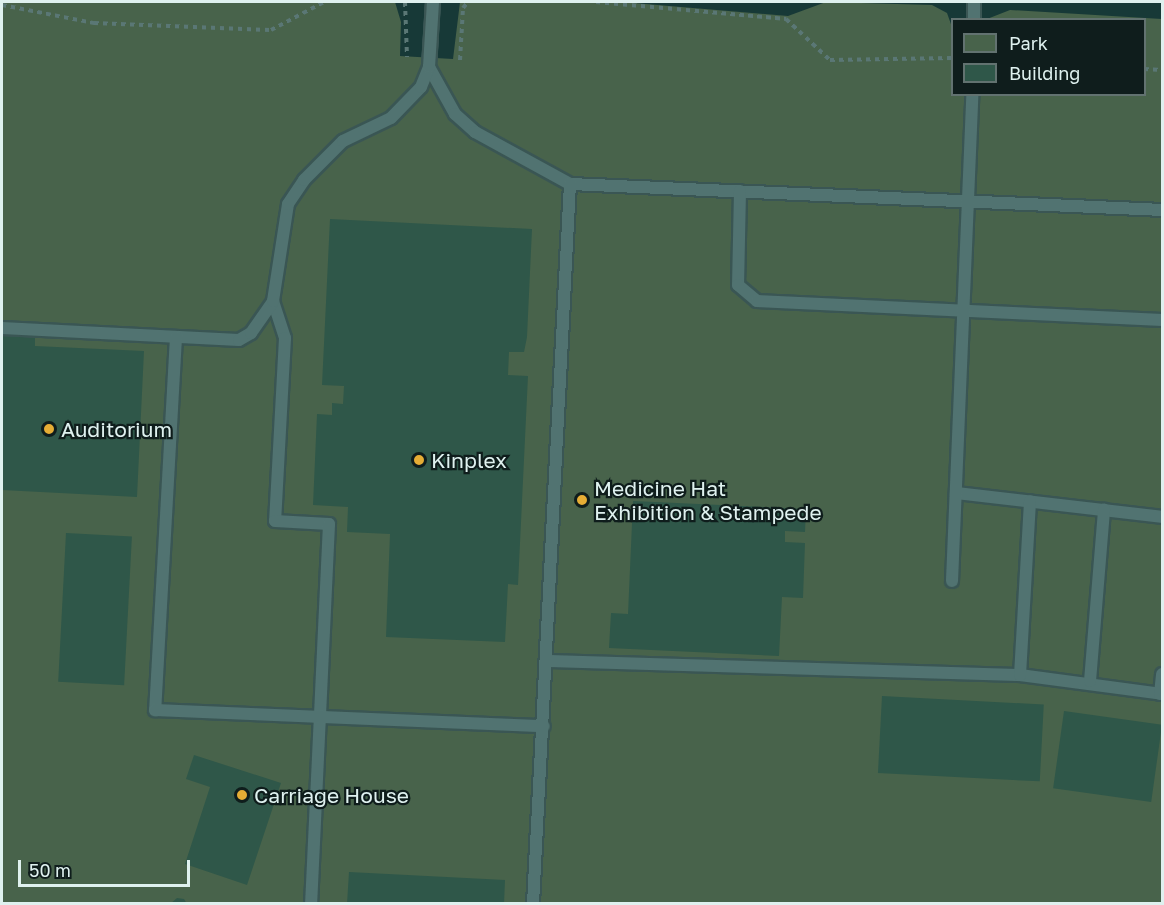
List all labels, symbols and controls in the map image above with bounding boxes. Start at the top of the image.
legend [951,18,1146,96]
text: Park [1009,32,1048,54]
text: Building [1009,62,1080,84]
place label: Auditorium [61,416,172,442]
marker: Auditorium [42,422,56,436]
place label: Kinplex [431,447,507,473]
marker: Kinplex [412,453,426,467]
place label: Medicine Hat Exhibition & Stampede [594,475,822,525]
marker: Medicine Hat Exhibition & Stampede [575,493,589,507]
place label: Carriage House [254,782,409,808]
marker: Carriage House [235,788,249,802]
scale bar [21,848,194,886]
text: 50 m [29,859,71,881]

